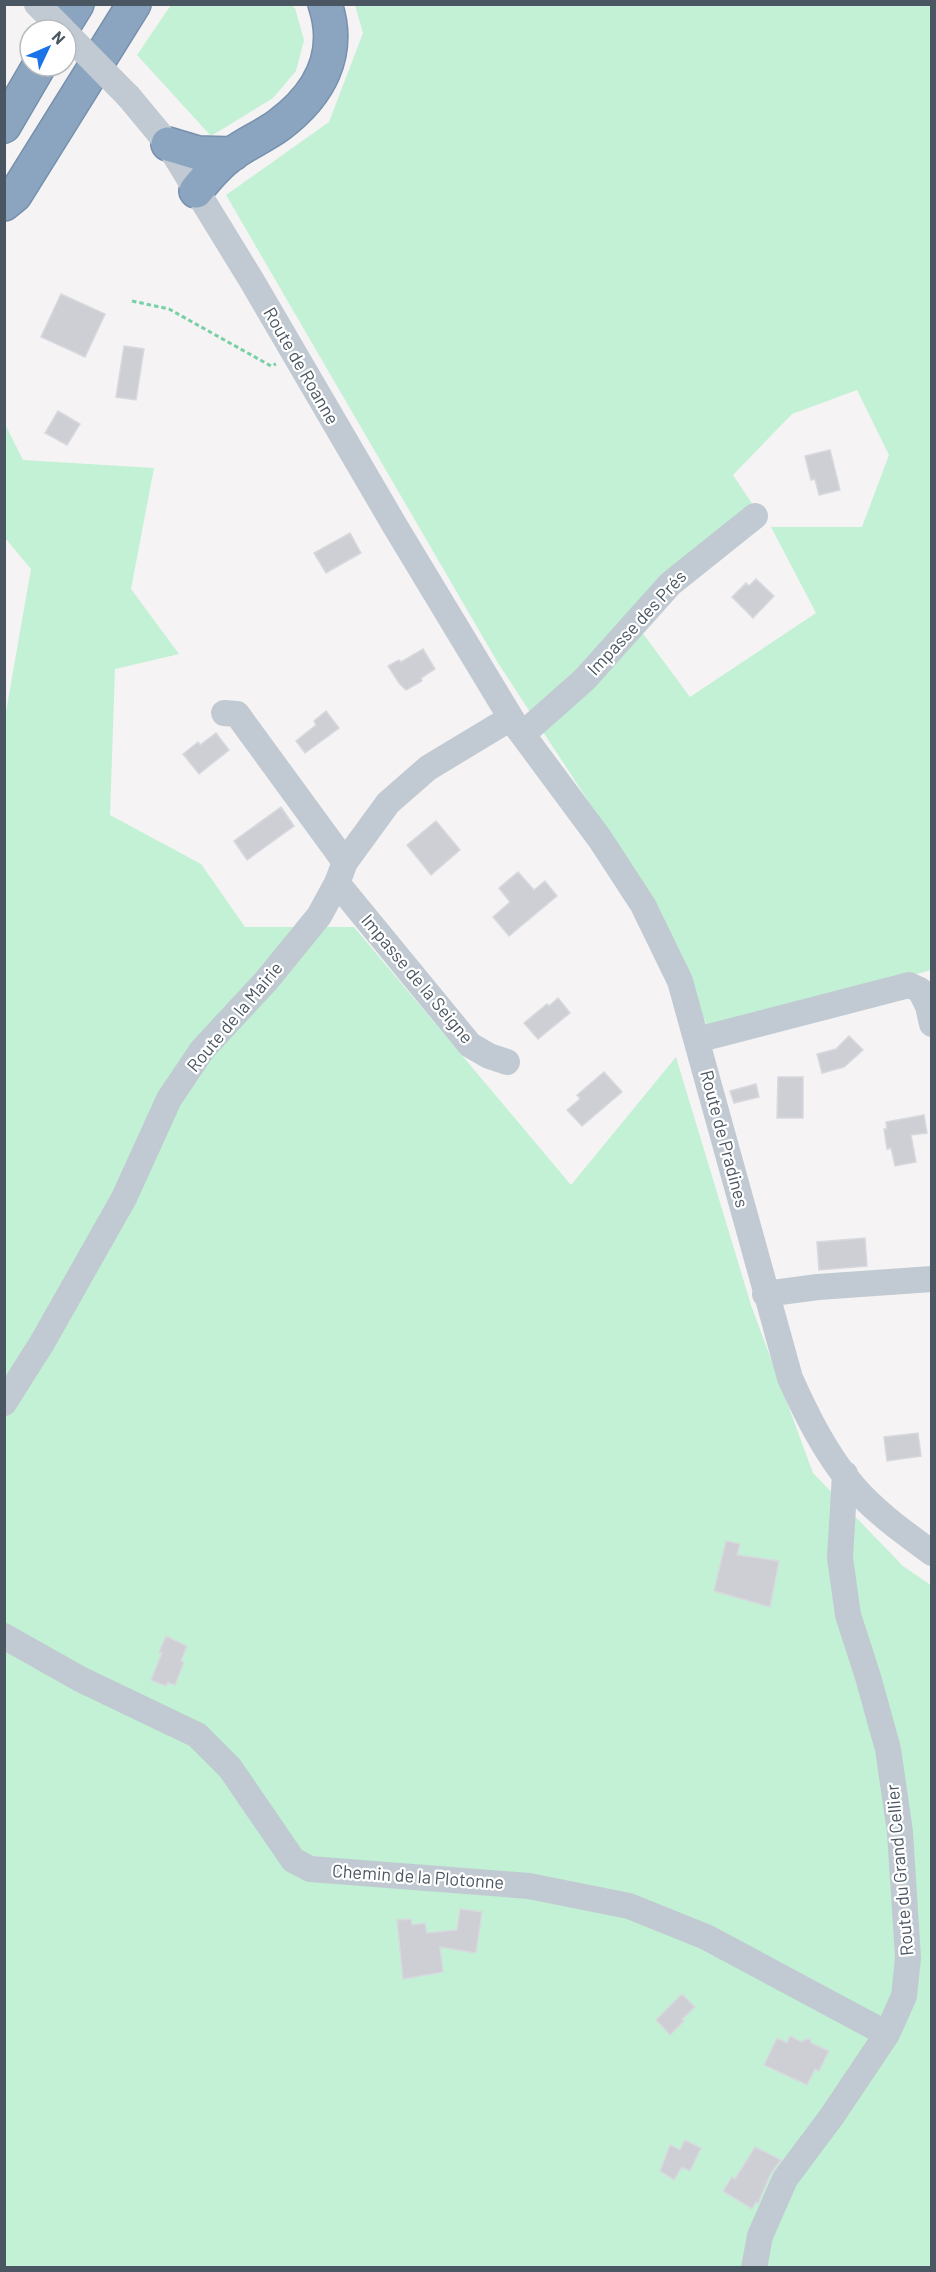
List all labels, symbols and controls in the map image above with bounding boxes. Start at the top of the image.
north arrow [18,18,78,78]
text: N [49,27,70,48]
street label: Route de Roanne [259,303,344,428]
street label: Impasse des Prés [582,565,691,679]
street label: Impasse de la Seigne [357,909,478,1048]
street label: Route de la Mairie [182,957,287,1076]
street label: Route de Pradines [696,1068,754,1210]
street label: Route du Grand Cellier [881,1783,917,1957]
street label: Chemin de la Plotonne [331,1859,505,1893]

